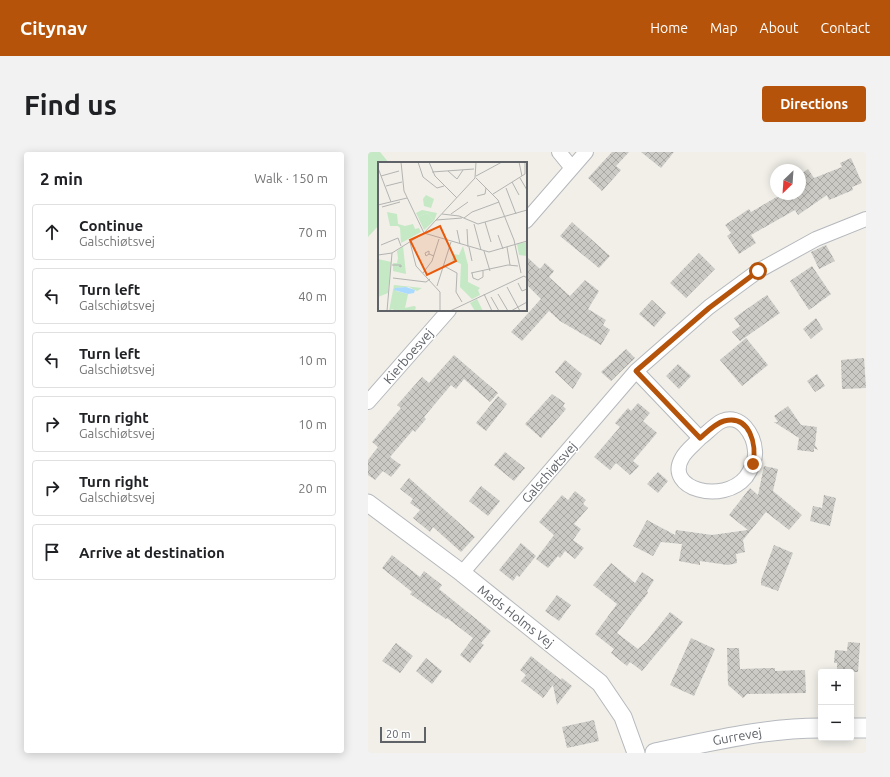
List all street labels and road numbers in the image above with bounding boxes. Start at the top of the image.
street label: Kierboesvej [380,326,436,386]
street label: Galschiøtsvej [519,439,579,505]
street label: Mads Holms Vej [475,582,557,650]
street label: Gurrevej [711,725,763,747]

